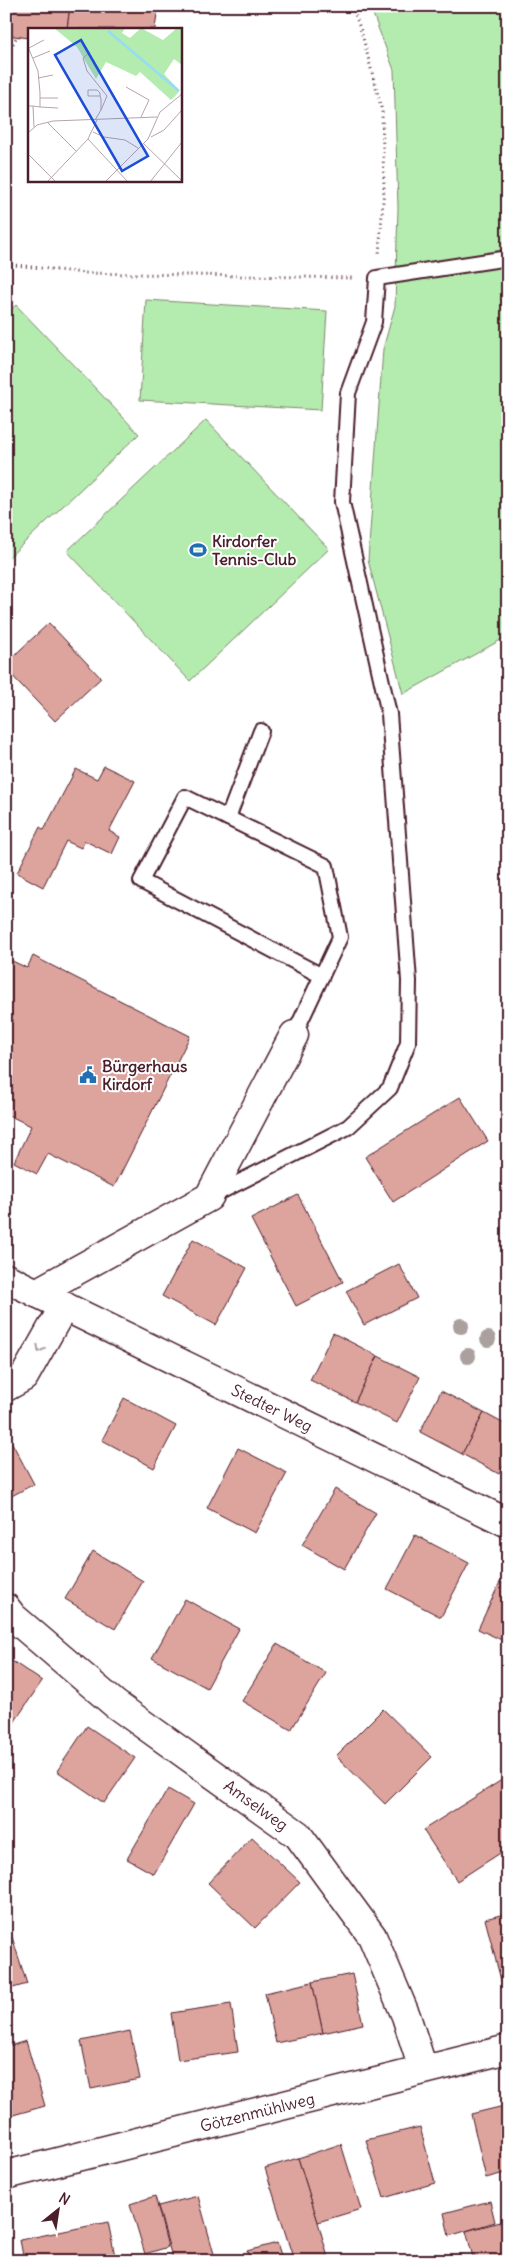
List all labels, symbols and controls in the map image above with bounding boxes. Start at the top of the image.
inset map [28,28,181,181]
place label: Kirdorfer Tennis-Club [212,531,296,569]
sports icon: Kirdorfer Tennis-Club [188,540,208,560]
place label: Bürgerhaus Kirdorf [102,1056,187,1094]
public building icon: Bürgerhaus Kirdorf [78,1065,98,1085]
one-way arrow [37,1343,47,1352]
street label: Stedter Weg [228,1380,316,1436]
street label: Amselweg [220,1775,292,1835]
street label: Götzenmühlweg [198,2088,317,2136]
north arrow [32,2184,82,2234]
text: N [56,2189,73,2209]

